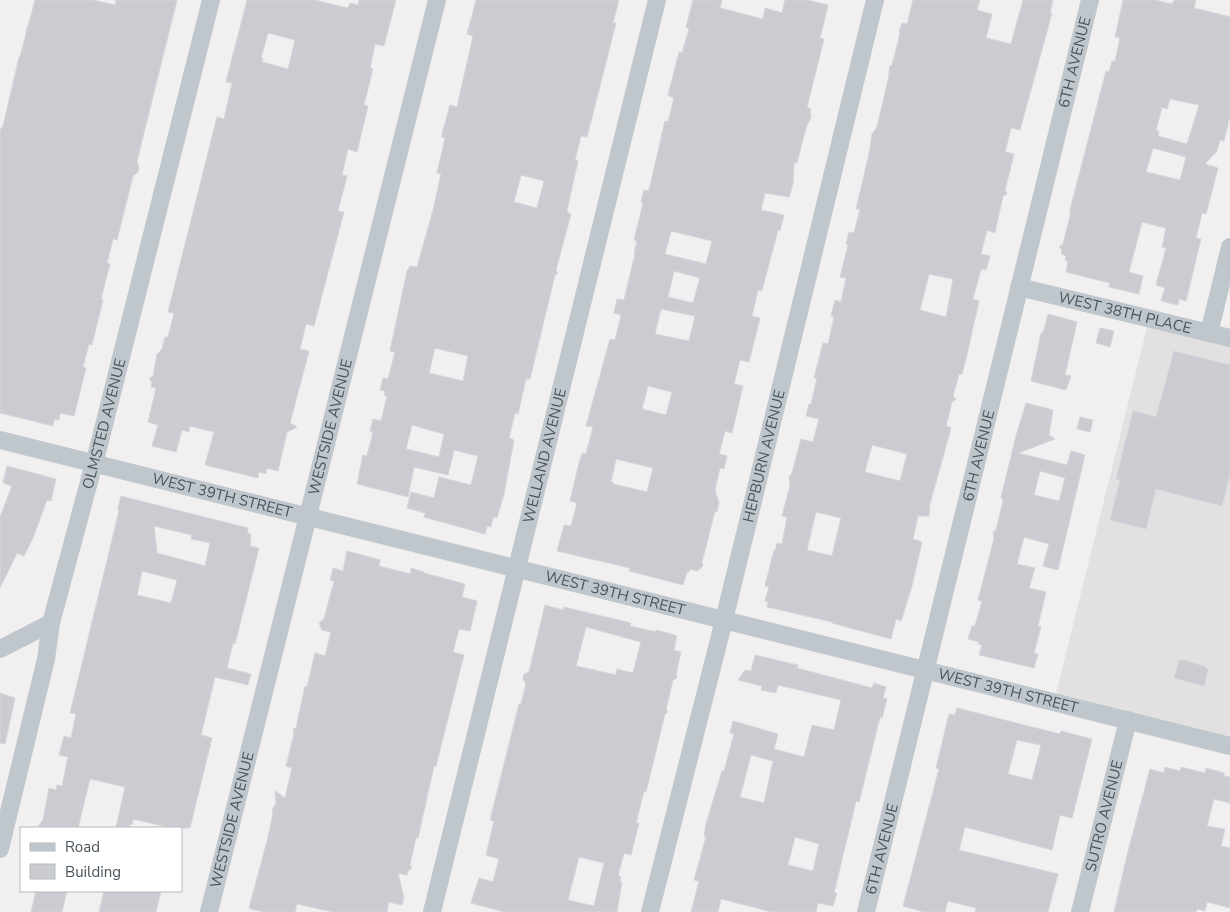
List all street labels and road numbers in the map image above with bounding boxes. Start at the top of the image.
street label: 6TH AVENUE [1054,15,1095,110]
street label: WEST 38TH PLACE [1056,287,1194,338]
street label: OLMSTED AVENUE [77,356,130,491]
street label: WESTSIDE AVENUE [304,357,357,497]
street label: WELLAND AVENUE [518,386,571,525]
street label: HEPBURN AVENUE [738,388,790,524]
street label: 6TH AVENUE [958,408,999,503]
street label: WEST 39TH STREET [150,468,294,522]
street label: WEST 39TH STREET [543,566,687,620]
street label: WEST 39TH STREET [936,664,1080,718]
street label: WESTSIDE AVENUE [205,750,259,890]
street label: SUTRO AVENUE [1080,758,1128,874]
street label: 6TH AVENUE [861,801,903,897]

